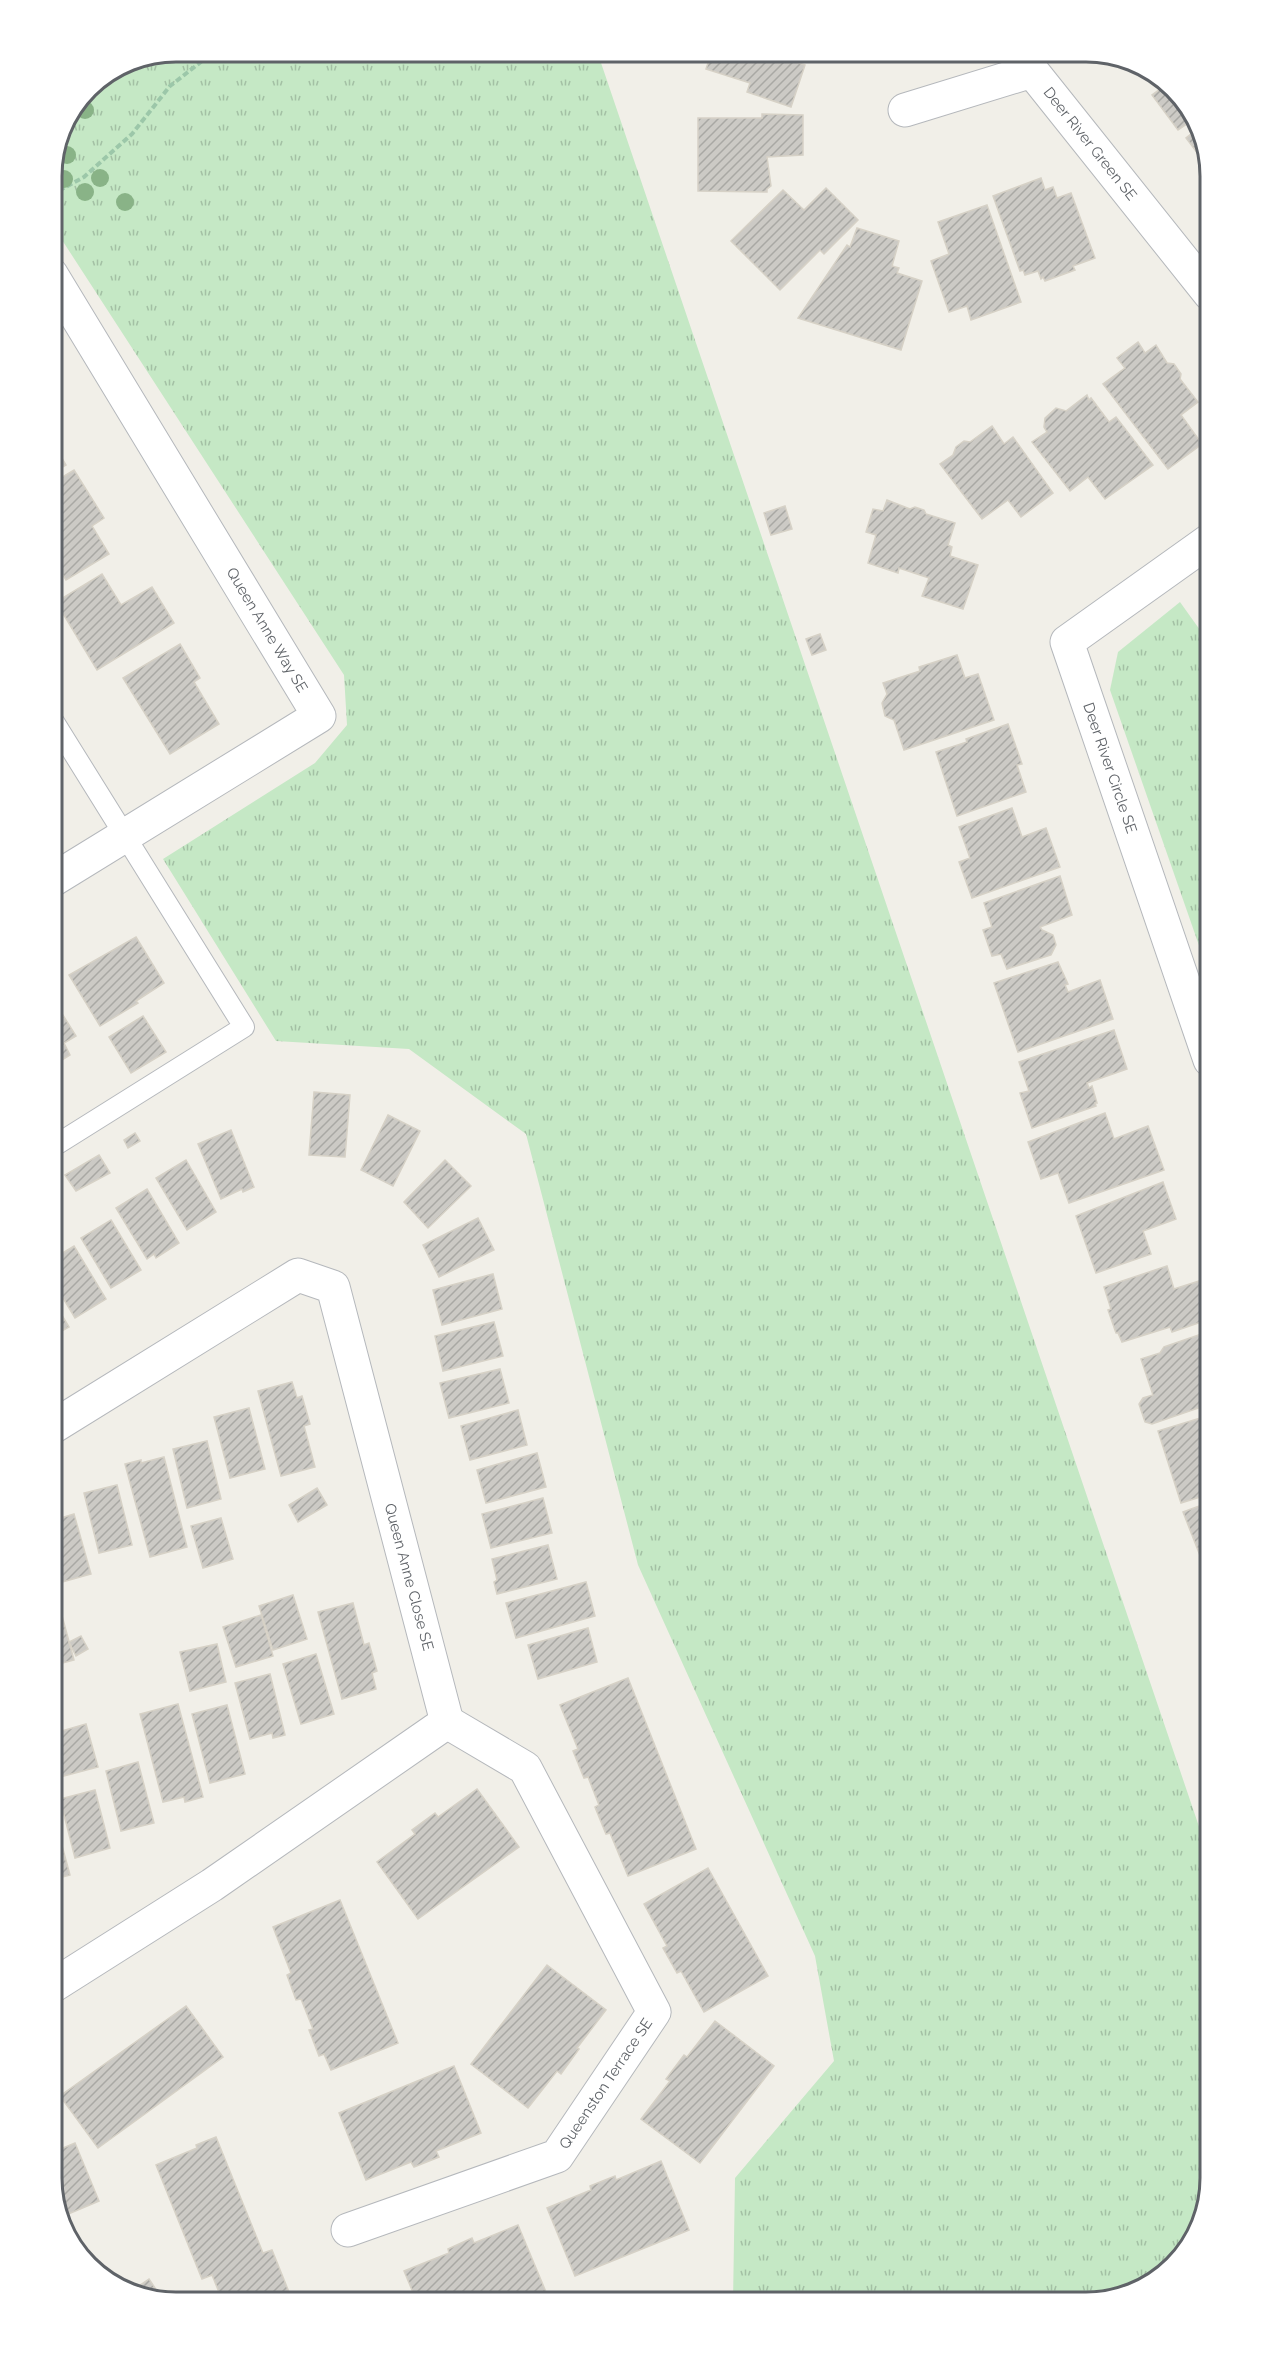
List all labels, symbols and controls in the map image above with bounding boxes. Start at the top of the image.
street label: Deer River Green SE [1040,84,1141,204]
street label: Queen Anne Way SE [223,564,311,696]
street label: Deer River Circle SE [1079,700,1141,836]
street label: Queen Anne Close SE [381,1501,437,1653]
street label: Queenston Terrace SE [555,2015,656,2152]

